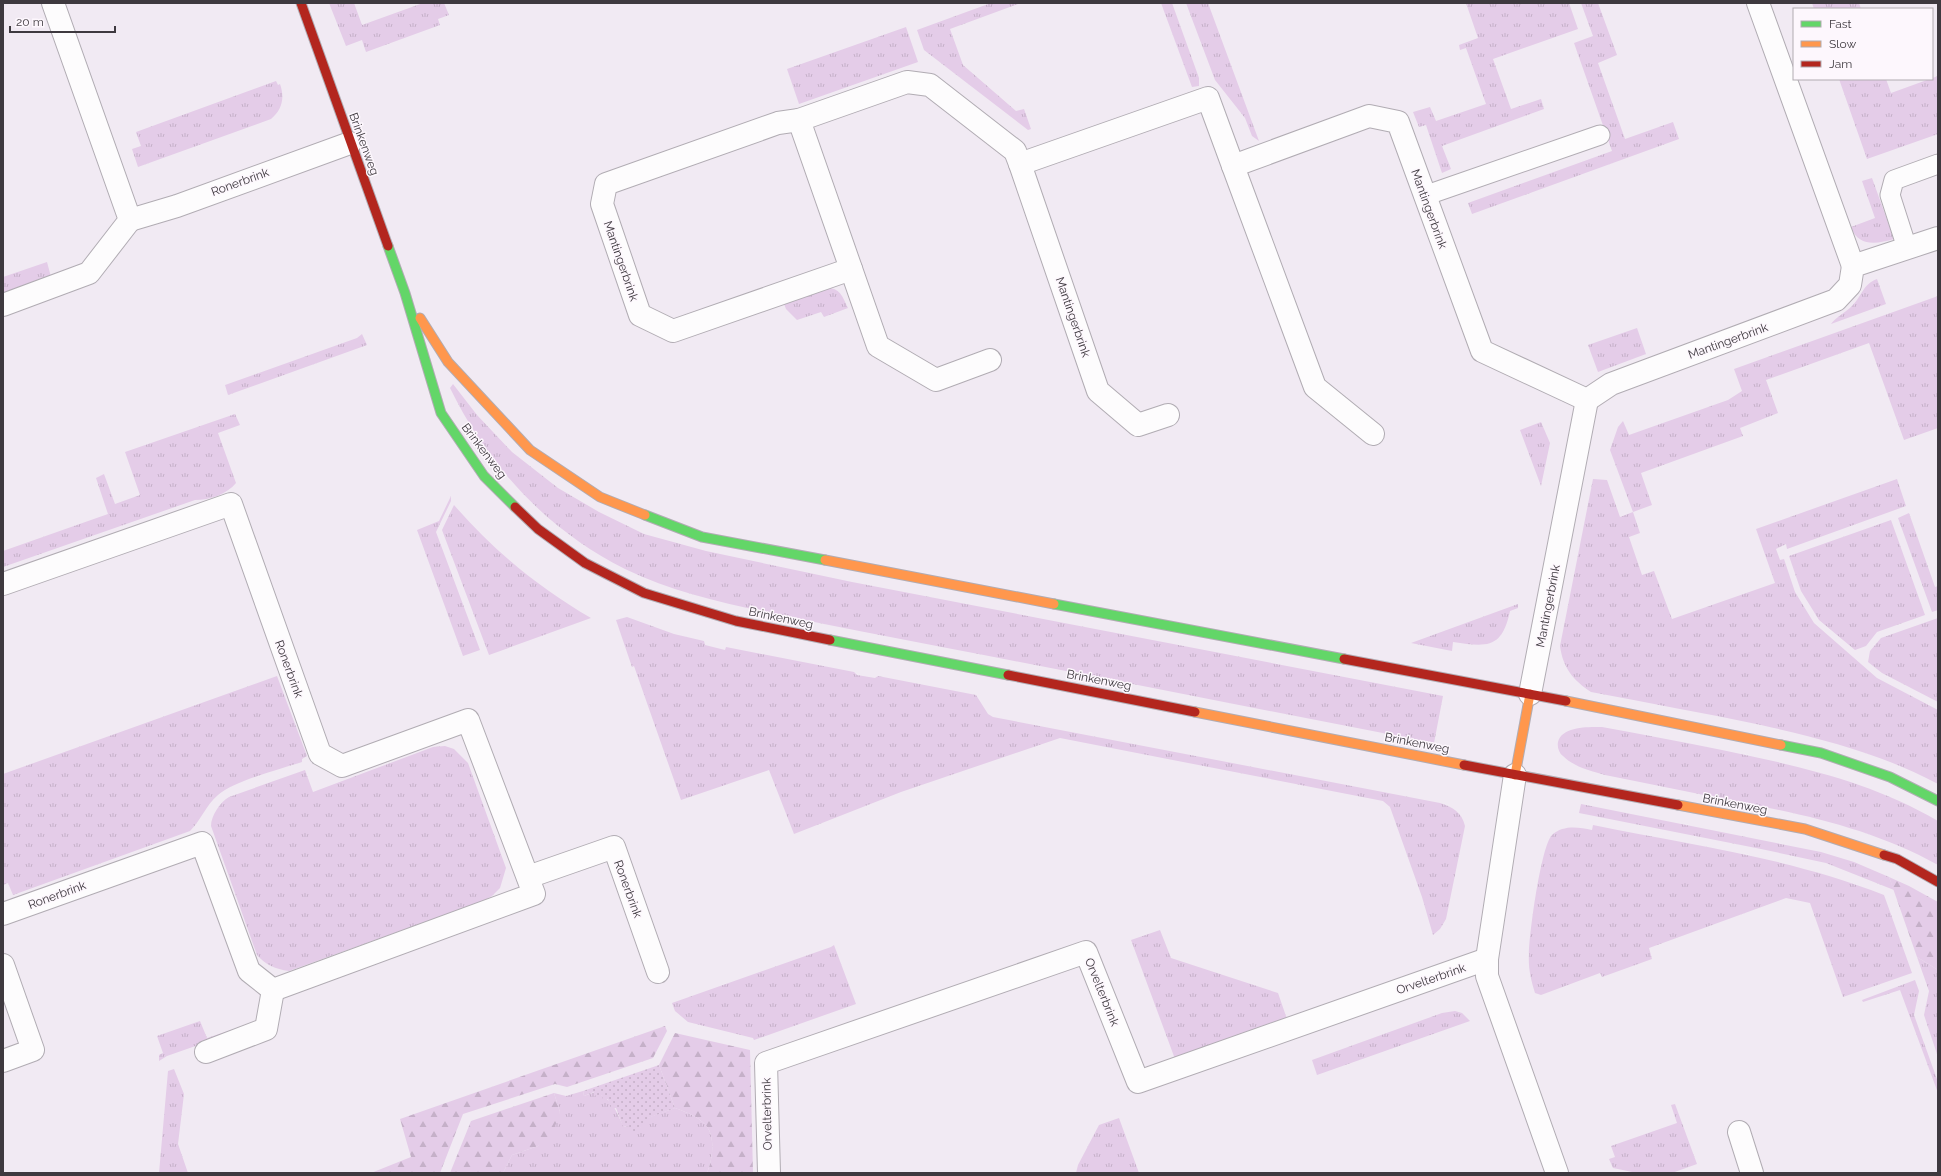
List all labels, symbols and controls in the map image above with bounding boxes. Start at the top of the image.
scale bar [10,8,115,34]
legend [1793,8,1933,80]
text: 20 m [16,15,44,29]
text: Fast [1829,17,1852,31]
text: Slow [1829,37,1856,51]
text: Jam [1829,57,1852,71]
street label: Brinkenweg [346,111,382,177]
street label: Ronerbrink [209,165,271,199]
street label: Mantingerbrink [1408,167,1450,251]
street label: Mantingerbrink [601,219,641,304]
street label: Mantingerbrink [1053,275,1093,360]
street label: Mantingerbrink [1686,320,1770,362]
street label: Brinkenweg [459,421,509,481]
street label: Mantingerbrink [1533,563,1563,648]
street label: Brinkenweg [747,604,815,632]
street label: Ronerbrink [272,638,306,700]
street label: Brinkenweg [1065,667,1133,693]
street label: Brinkenweg [1383,730,1451,756]
street label: Brinkenweg [1701,791,1769,817]
street label: Ronerbrink [611,858,645,920]
street label: Ronerbrink [26,878,88,912]
street label: Orvelterbrink [1082,956,1122,1029]
street label: Orvelterbrink [1394,960,1468,997]
street label: Orvelterbrink [759,1077,775,1150]

